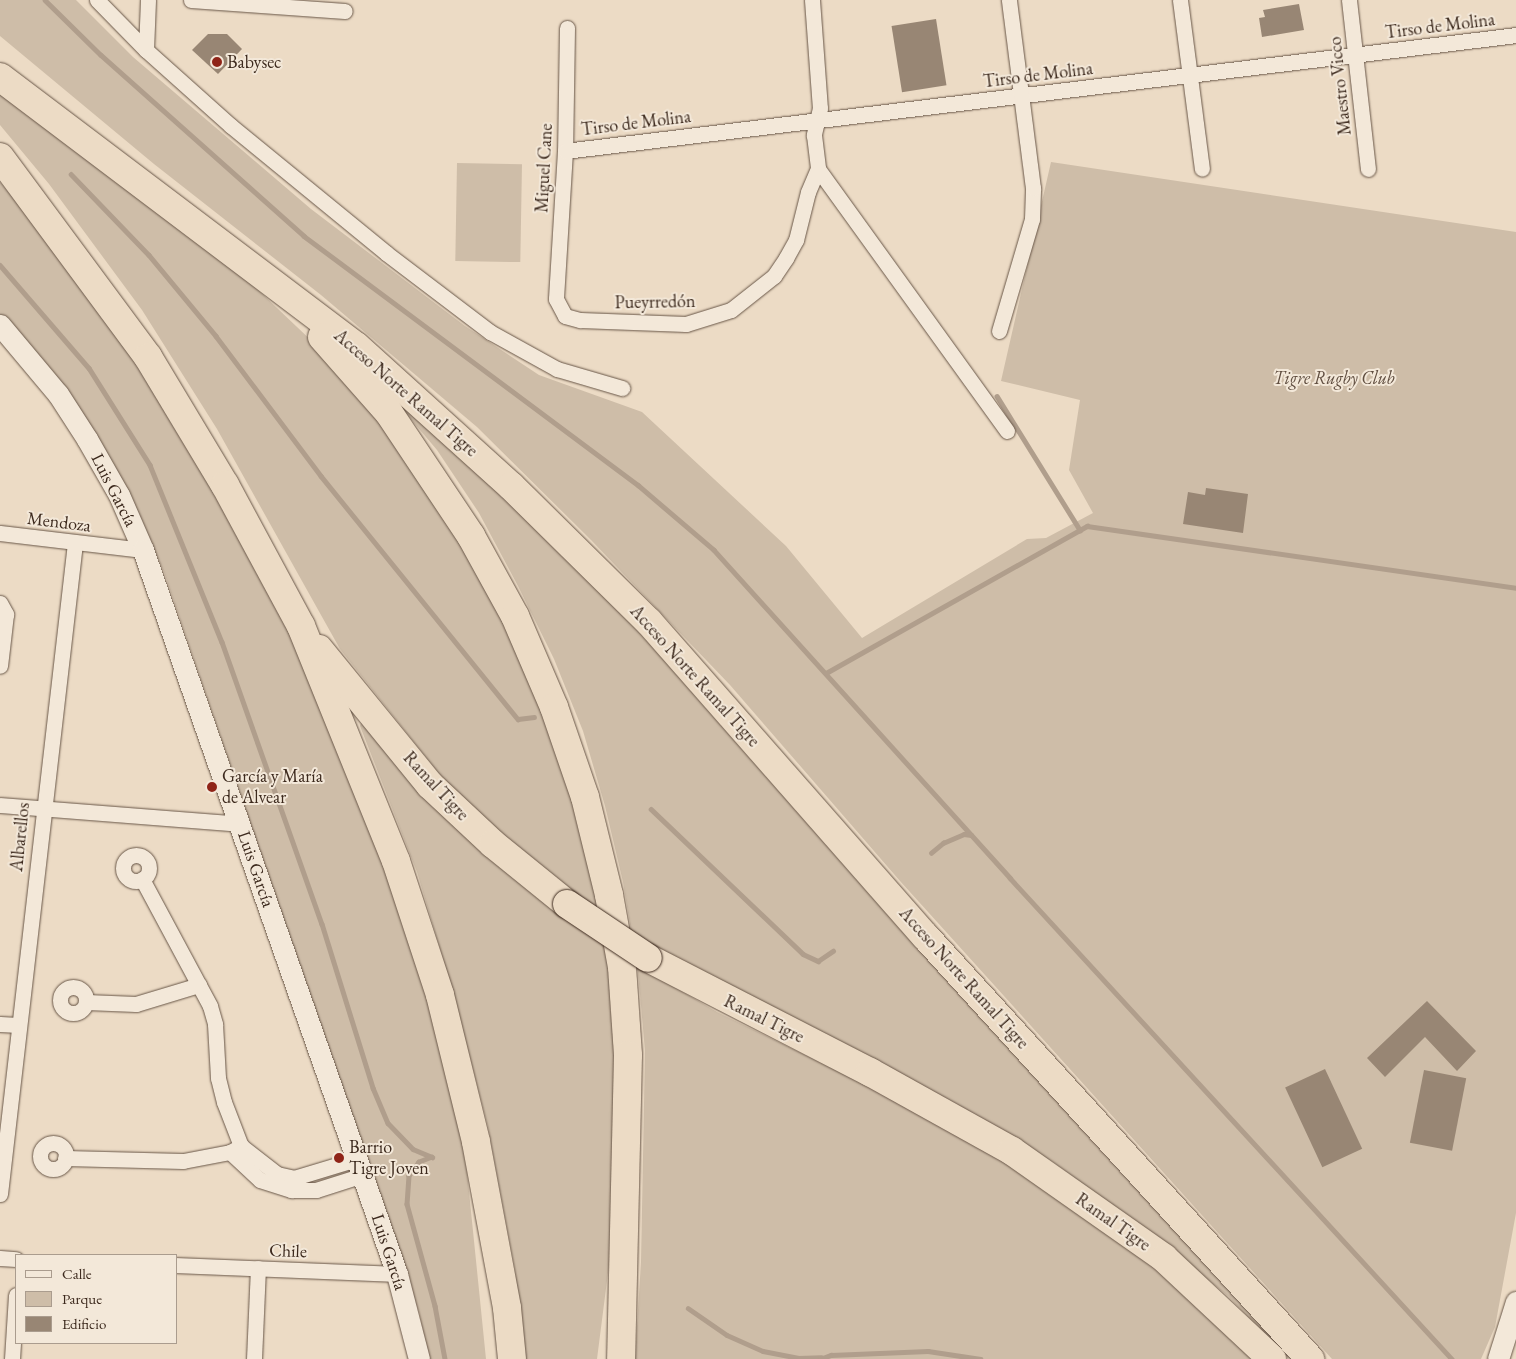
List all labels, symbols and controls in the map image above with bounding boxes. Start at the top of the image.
street label: Tirso de Molina [1384,9,1496,43]
street label: Maestro Vicco [1324,36,1356,136]
place label: Babysec [227,51,281,73]
marker: Babysec [211,56,223,68]
street label: Tirso de Molina [982,58,1094,92]
street label: Tirso de Molina [580,106,692,140]
street label: Miguel Cane [531,123,557,213]
street label: Pueyrredón [614,290,696,314]
street label: Acceso Norte Ramal Tigre [330,325,482,461]
park label: Tigre Rugby Club [1273,367,1395,389]
street label: Luis García [86,450,142,530]
street label: Mendoza [26,507,92,537]
street label: Acceso Norte Ramal Tigre [626,601,764,751]
street label: Ramal Tigre [399,747,473,825]
place label: García y María de Alvear [222,766,323,809]
marker: García y María de Alvear [206,781,218,793]
street label: Albarellos [6,801,34,873]
street label: Luis García [233,828,279,910]
street label: Acceso Norte Ramal Tigre [895,903,1033,1053]
street label: Ramal Tigre [720,990,808,1048]
place label: Barrio Tigre Joven [349,1137,429,1180]
marker: Barrio Tigre Joven [333,1152,345,1164]
street label: Ramal Tigre [1071,1188,1155,1256]
street label: Luis García [367,1211,411,1293]
street label: Chile [269,1240,307,1262]
legend [15,1254,178,1344]
text: Calle [62,1264,92,1283]
text: Parque [62,1289,102,1308]
text: Edificio [62,1314,106,1333]

